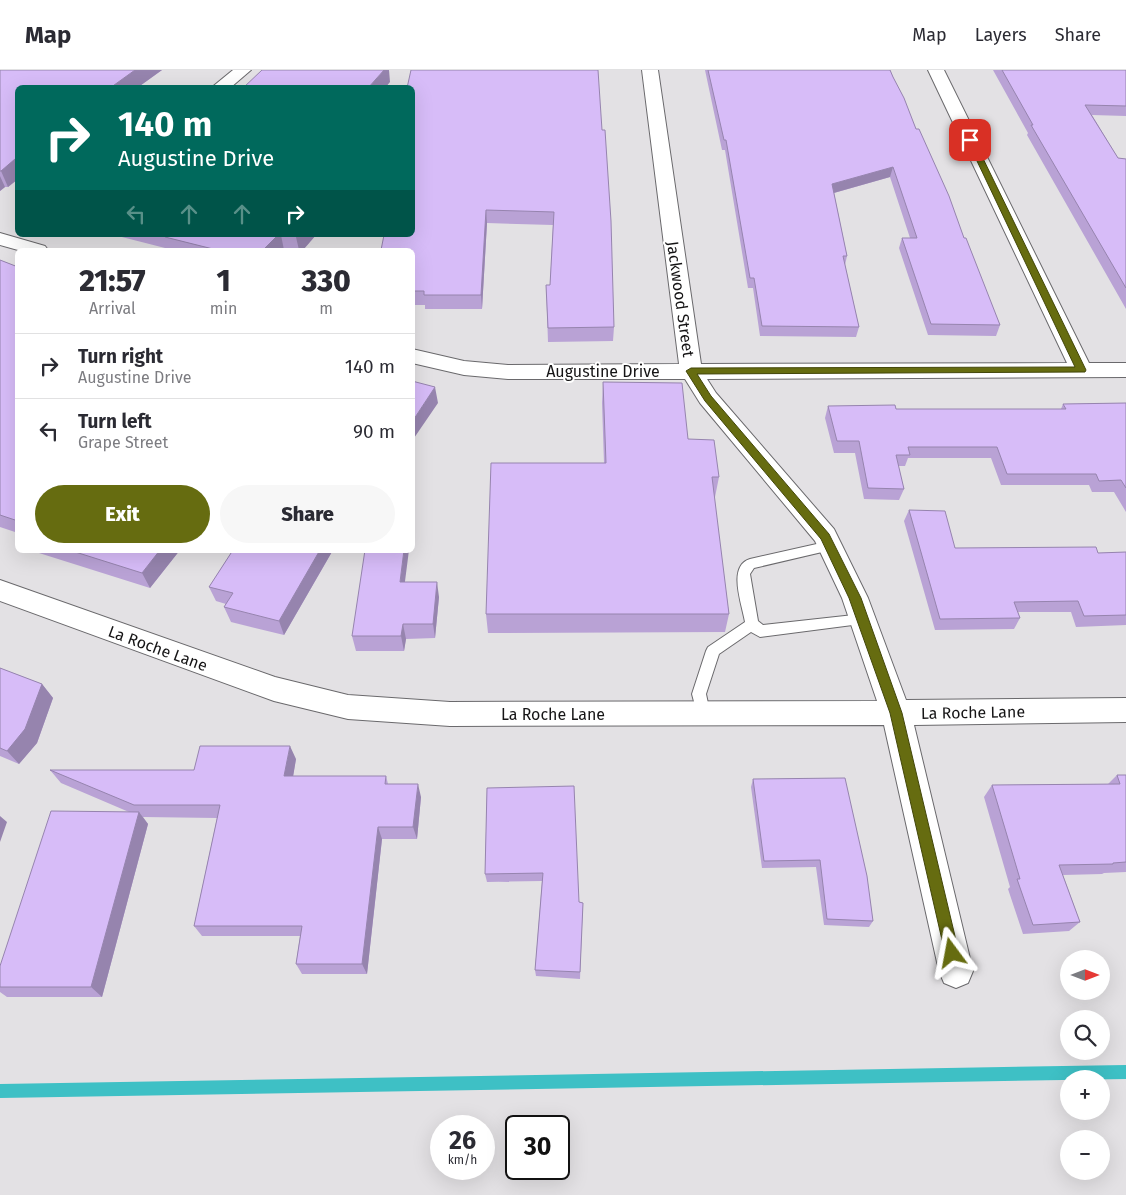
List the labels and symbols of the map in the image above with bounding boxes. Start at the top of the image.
pin [949,119,991,161]
street label: Jackwood Street [663,240,698,358]
street label: Augustine Drive [546,362,660,381]
street label: La Roche Lane [106,622,210,675]
street label: La Roche Lane [921,702,1025,723]
street label: La Roche Lane [501,705,605,724]
position arrow [925,926,977,978]
north arrow [1060,950,1110,1000]
speed limit sign: 30 [505,1115,570,1180]

